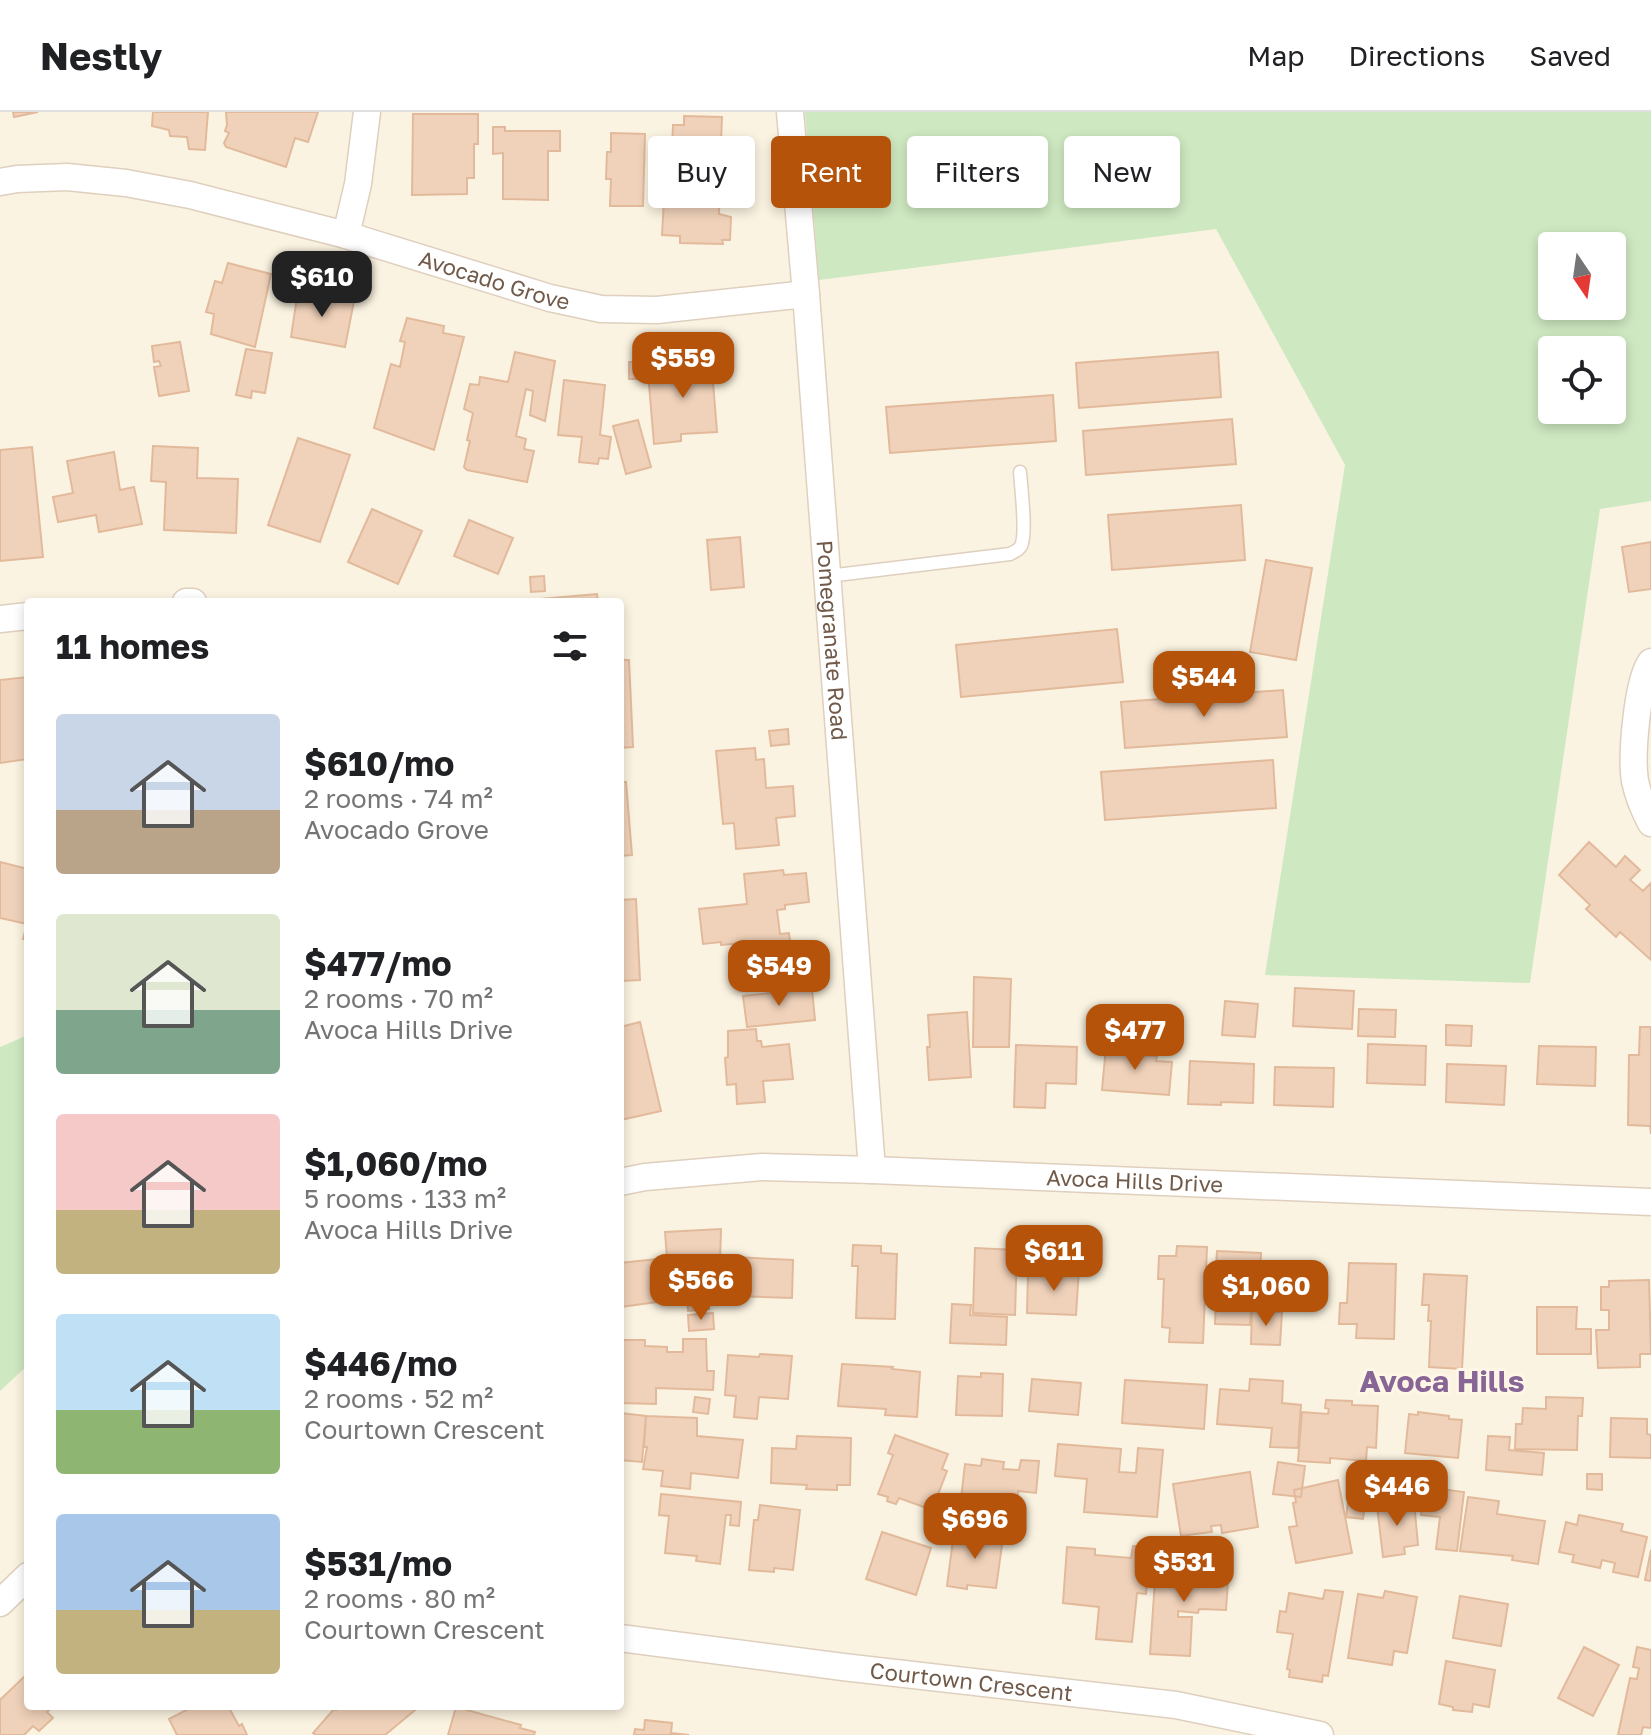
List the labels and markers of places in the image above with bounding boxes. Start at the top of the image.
pin: $610 [275,251,369,319]
pin: $559 [636,332,730,400]
pin: $544 [1157,651,1251,719]
pin: $549 [732,940,826,1008]
pin: $477 [1088,1004,1182,1072]
pin: $611 [1007,1225,1101,1293]
pin: $566 [654,1254,748,1322]
pin: $1,060 [1201,1260,1331,1328]
pin: $446 [1350,1460,1444,1528]
pin: $696 [928,1493,1022,1561]
pin: $531 [1137,1536,1231,1604]

